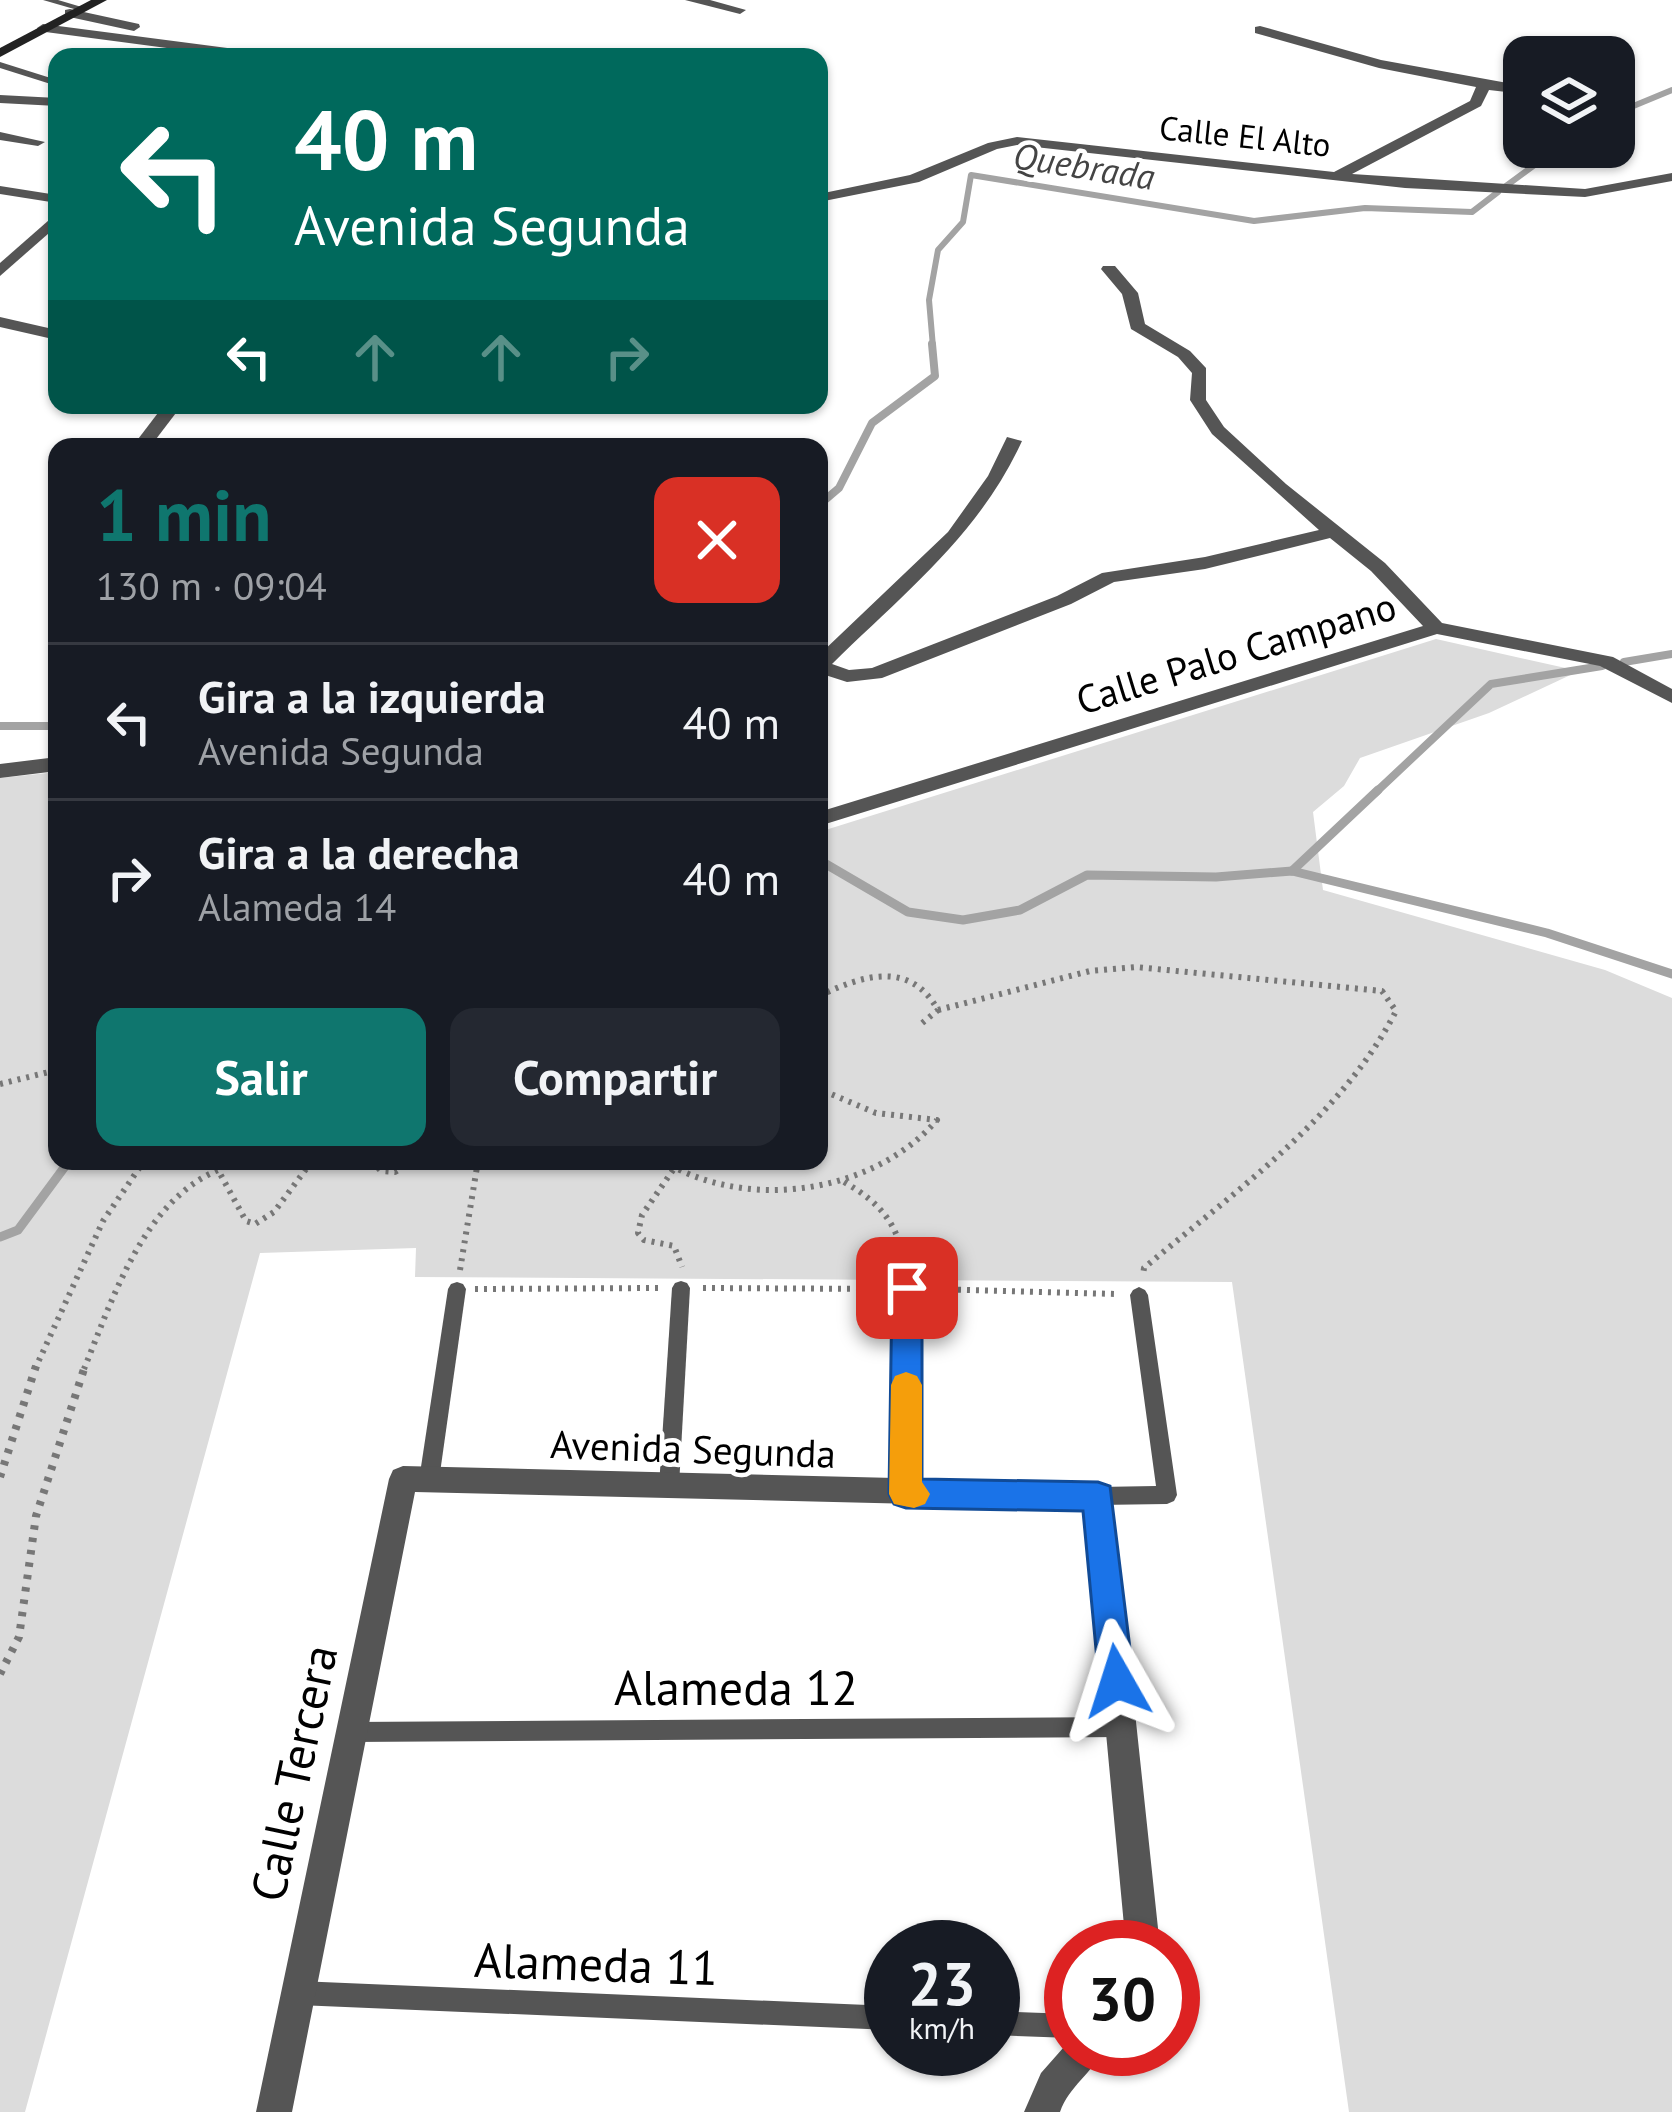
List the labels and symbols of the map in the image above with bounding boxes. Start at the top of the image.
street label: Calle El Alto [1157,105,1333,166]
water label: Quebrada [1010,131,1159,200]
street label: Calle Palo Campano [1070,580,1402,725]
pin [856,1237,958,1339]
street label: Avenida Segunda [549,1418,837,1479]
position arrow [1054,1618,1180,1744]
street label: Calle Tercera [236,1639,350,1907]
street label: Alameda 12 [614,1656,858,1718]
speed limit sign: 30 [1044,1920,1200,2076]
street label: Alameda 11 [473,1928,719,1998]

